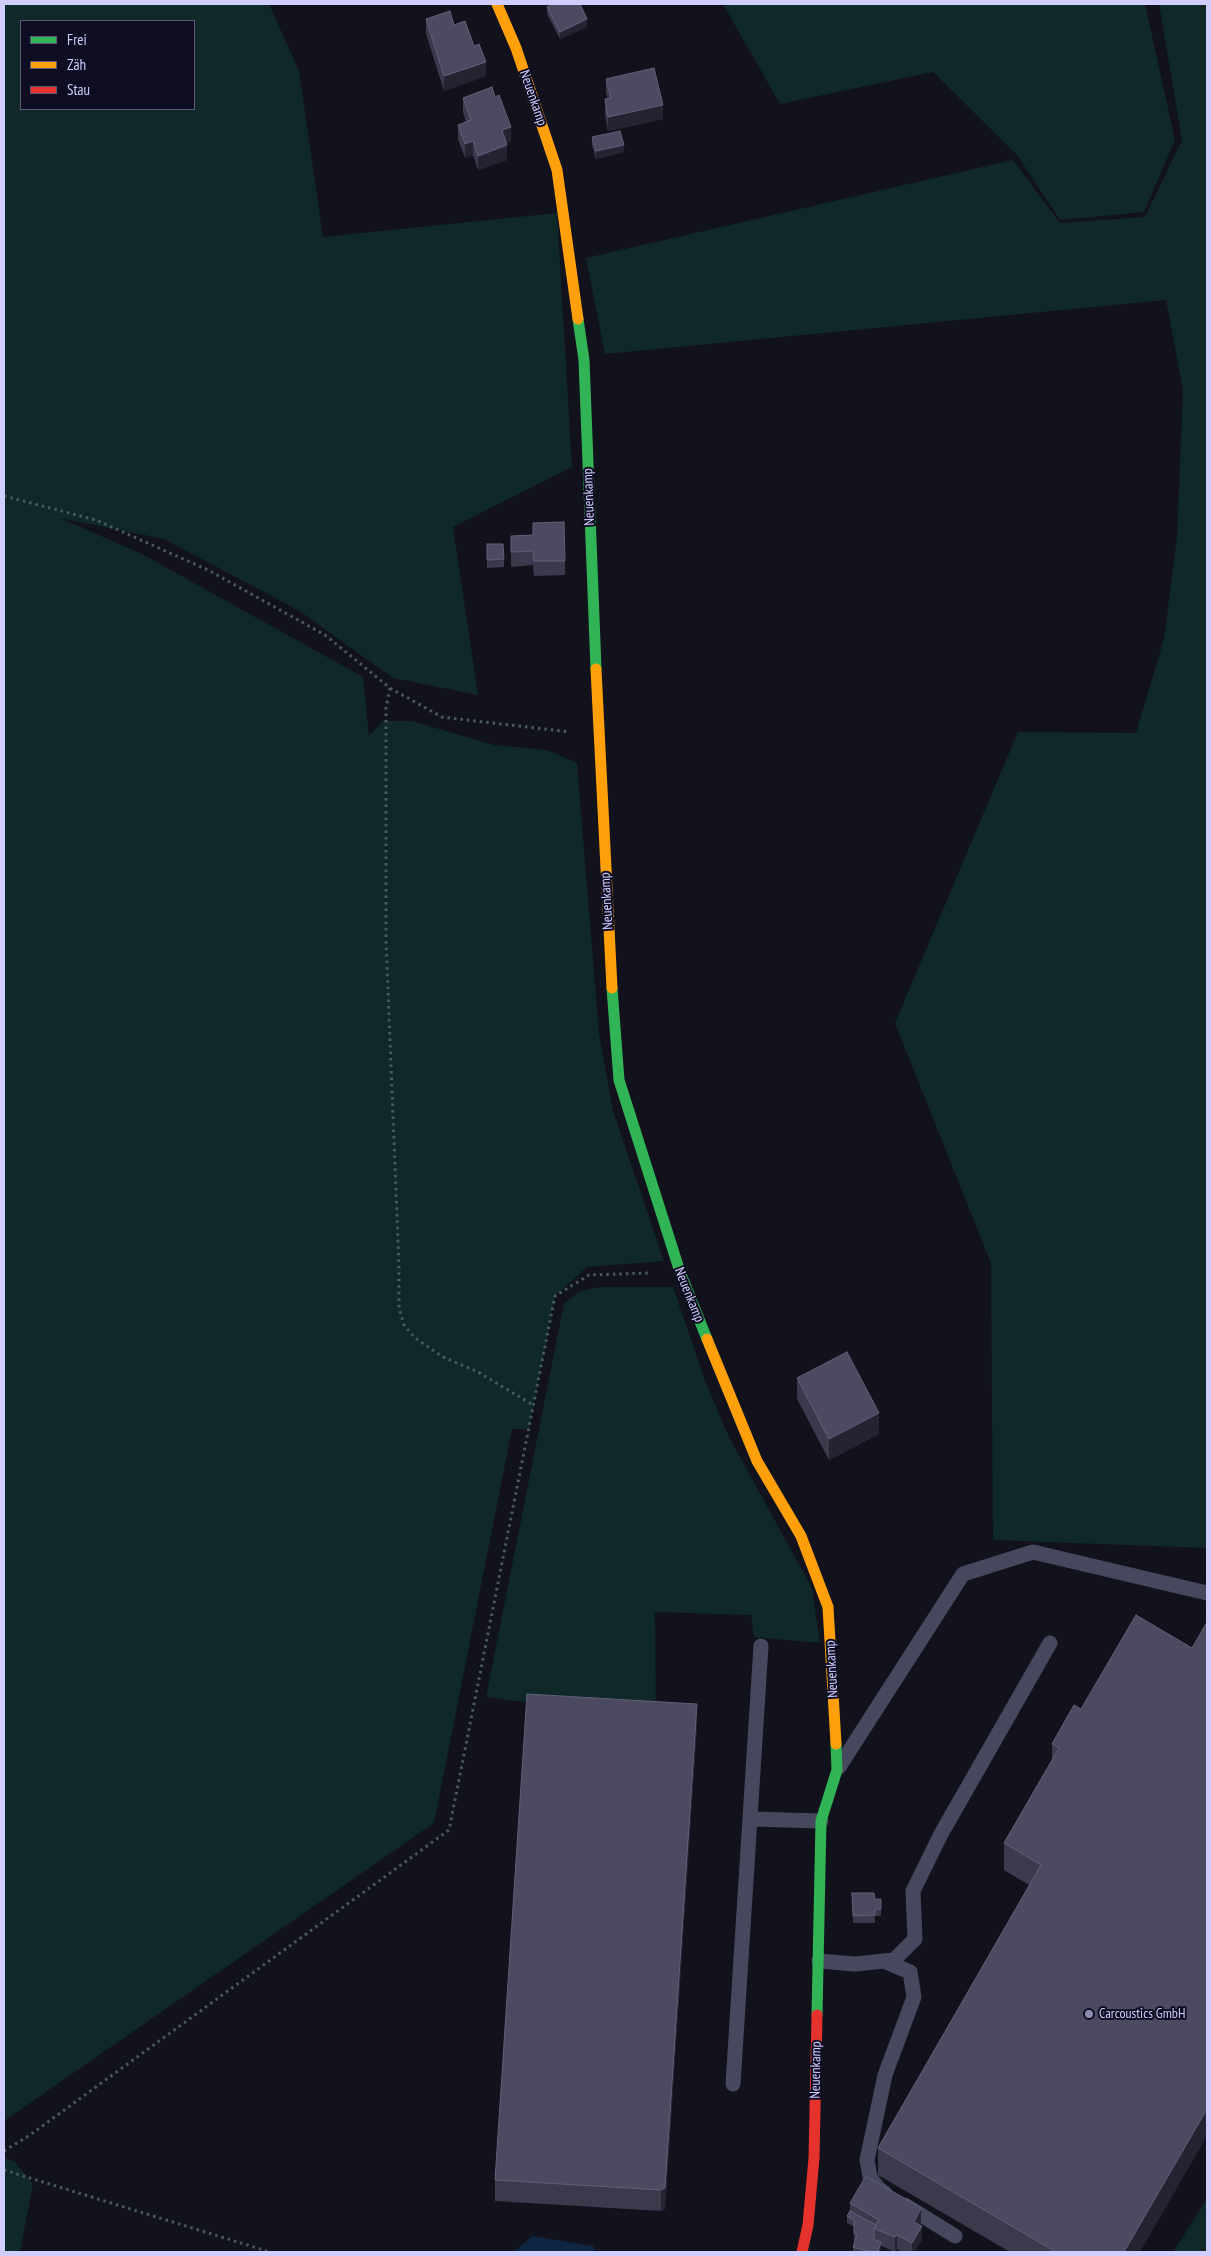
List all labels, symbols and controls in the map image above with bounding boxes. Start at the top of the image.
legend [20,20,195,110]
text: Frei [67,30,87,49]
text: Zäh [67,55,86,74]
street label: Neuenkamp [516,68,550,128]
text: Stau [67,80,90,99]
street label: Neuenkamp [580,468,598,526]
street label: Neuenkamp [597,872,617,930]
street label: Neuenkamp [670,1265,708,1325]
street label: Neuenkamp [822,1640,842,1698]
place label: Carcoustics GmbH [1099,2006,1185,2022]
marker: Carcoustics GmbH [1083,2008,1095,2020]
street label: Neuenkamp [807,2041,825,2099]

